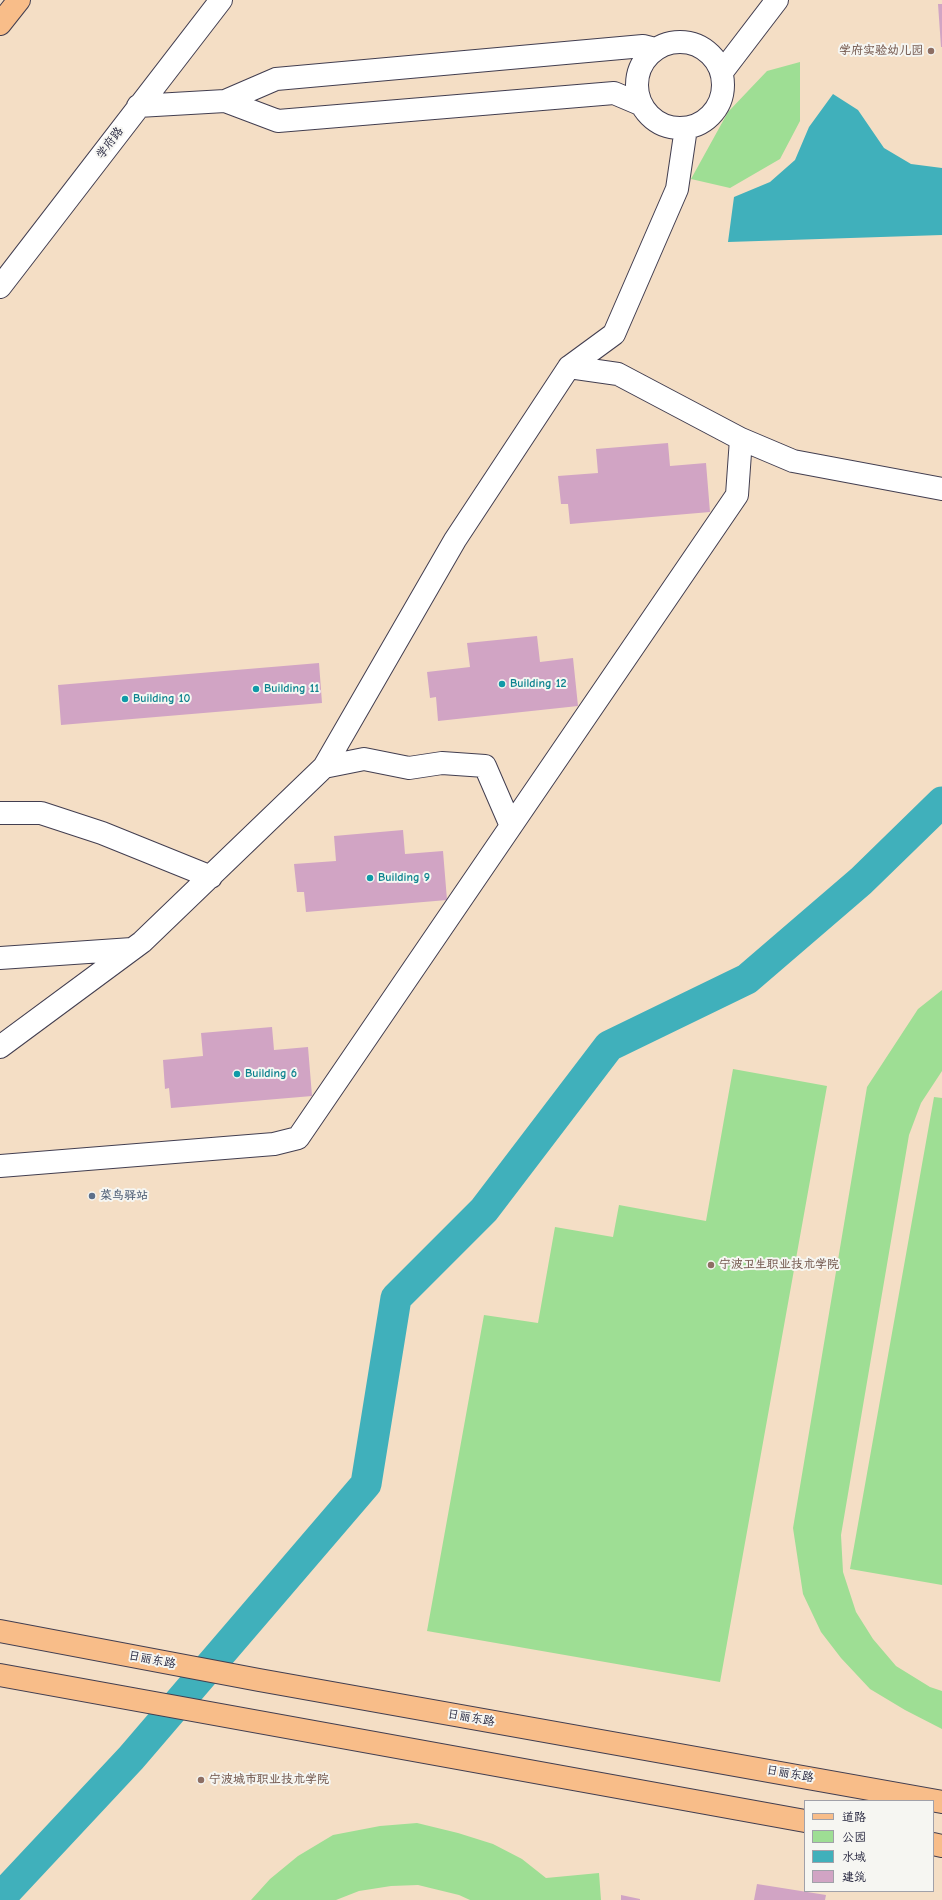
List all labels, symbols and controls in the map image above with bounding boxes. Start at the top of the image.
place label: 学府实验幼儿园 [839,44,923,58]
marker: 学府实验幼儿园 [926,46,936,56]
street label: 学府路 [93,124,127,162]
place label: Building 12 [510,677,567,691]
marker: Building 12 [497,679,507,689]
place label: Building 11 [264,682,319,696]
marker: Building 11 [251,684,261,694]
place label: Building 10 [133,692,190,706]
marker: Building 10 [120,694,130,704]
place label: Building 9 [378,871,430,885]
marker: Building 9 [365,873,375,883]
place label: Building 6 [245,1067,297,1081]
marker: Building 6 [232,1069,242,1079]
place label: 菜鸟驿站 [100,1189,148,1203]
marker: 菜鸟驿站 [87,1191,97,1201]
place label: 宁波卫生职业技术学院 [719,1258,839,1272]
marker: 宁波卫生职业技术学院 [706,1260,716,1270]
street label: 日丽东路 [127,1648,177,1672]
street label: 日丽东路 [446,1707,496,1729]
street label: 日丽东路 [765,1763,815,1785]
place label: 宁波城市职业技术学院 [209,1773,329,1787]
marker: 宁波城市职业技术学院 [196,1775,206,1785]
legend [804,1800,934,1892]
text: 道路 [842,1810,866,1824]
text: 公园 [842,1830,866,1844]
text: 水域 [842,1850,866,1864]
text: 建筑 [842,1870,866,1884]

